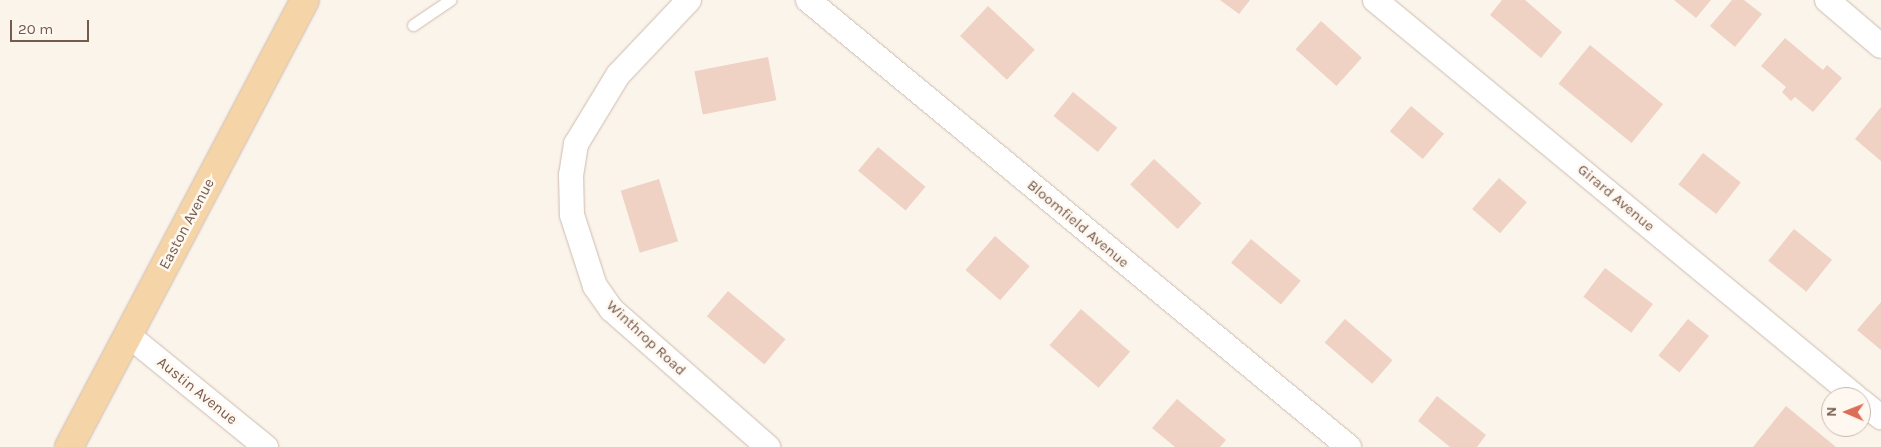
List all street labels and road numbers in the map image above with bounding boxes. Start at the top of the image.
street label: Girard Avenue [1574,161,1658,235]
street label: Easton Avenue [155,175,219,273]
street label: Bloomfield Avenue [1023,176,1133,272]
street label: Winthrop Road [603,297,689,379]
street label: Austin Avenue [153,353,241,429]

